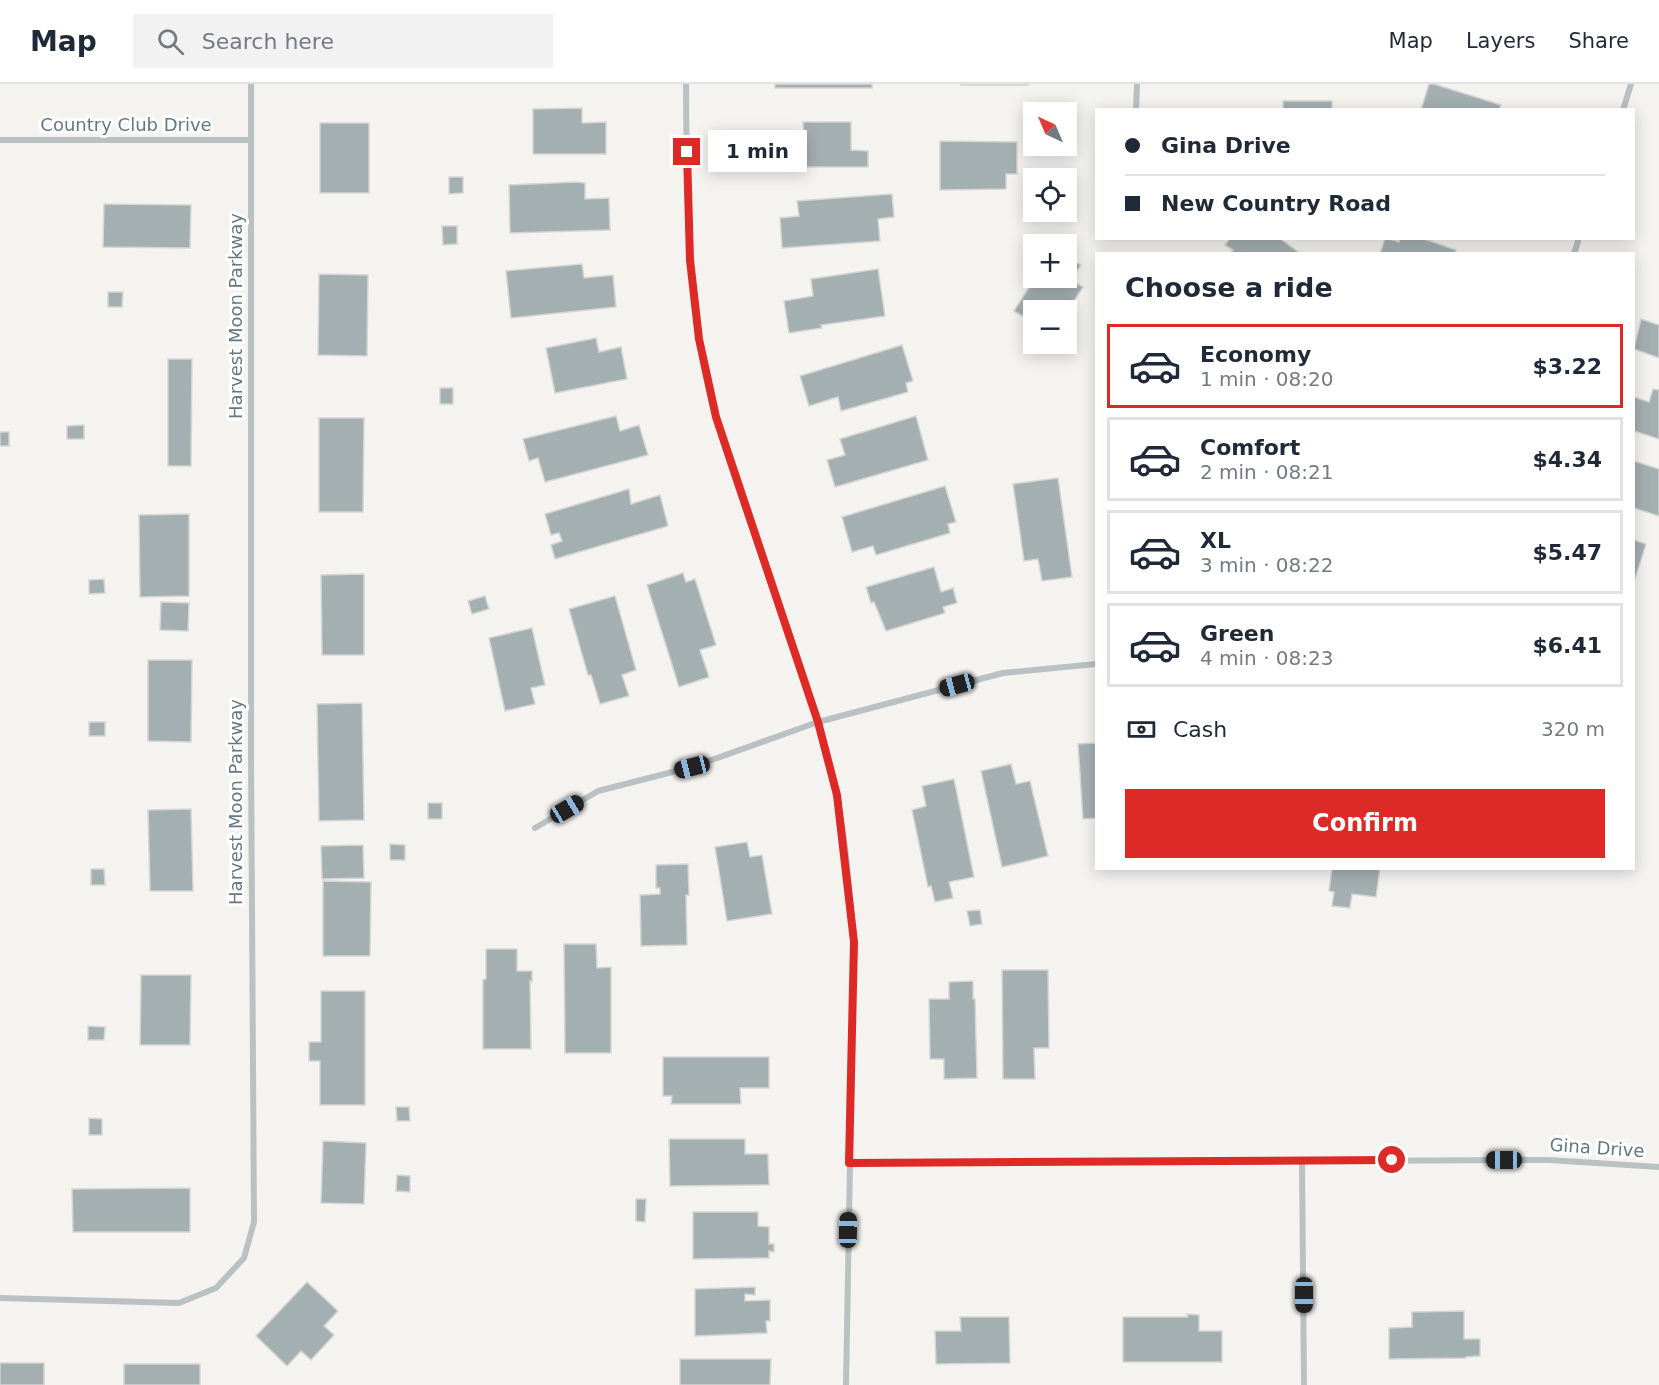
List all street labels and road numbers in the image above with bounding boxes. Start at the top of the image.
street label: Country Club Drive [40,114,212,135]
street label: Harvest Moon Parkway [225,213,246,419]
street label: Harvest Moon Parkway [225,699,246,905]
street label: Gina Drive [1549,1134,1645,1161]

